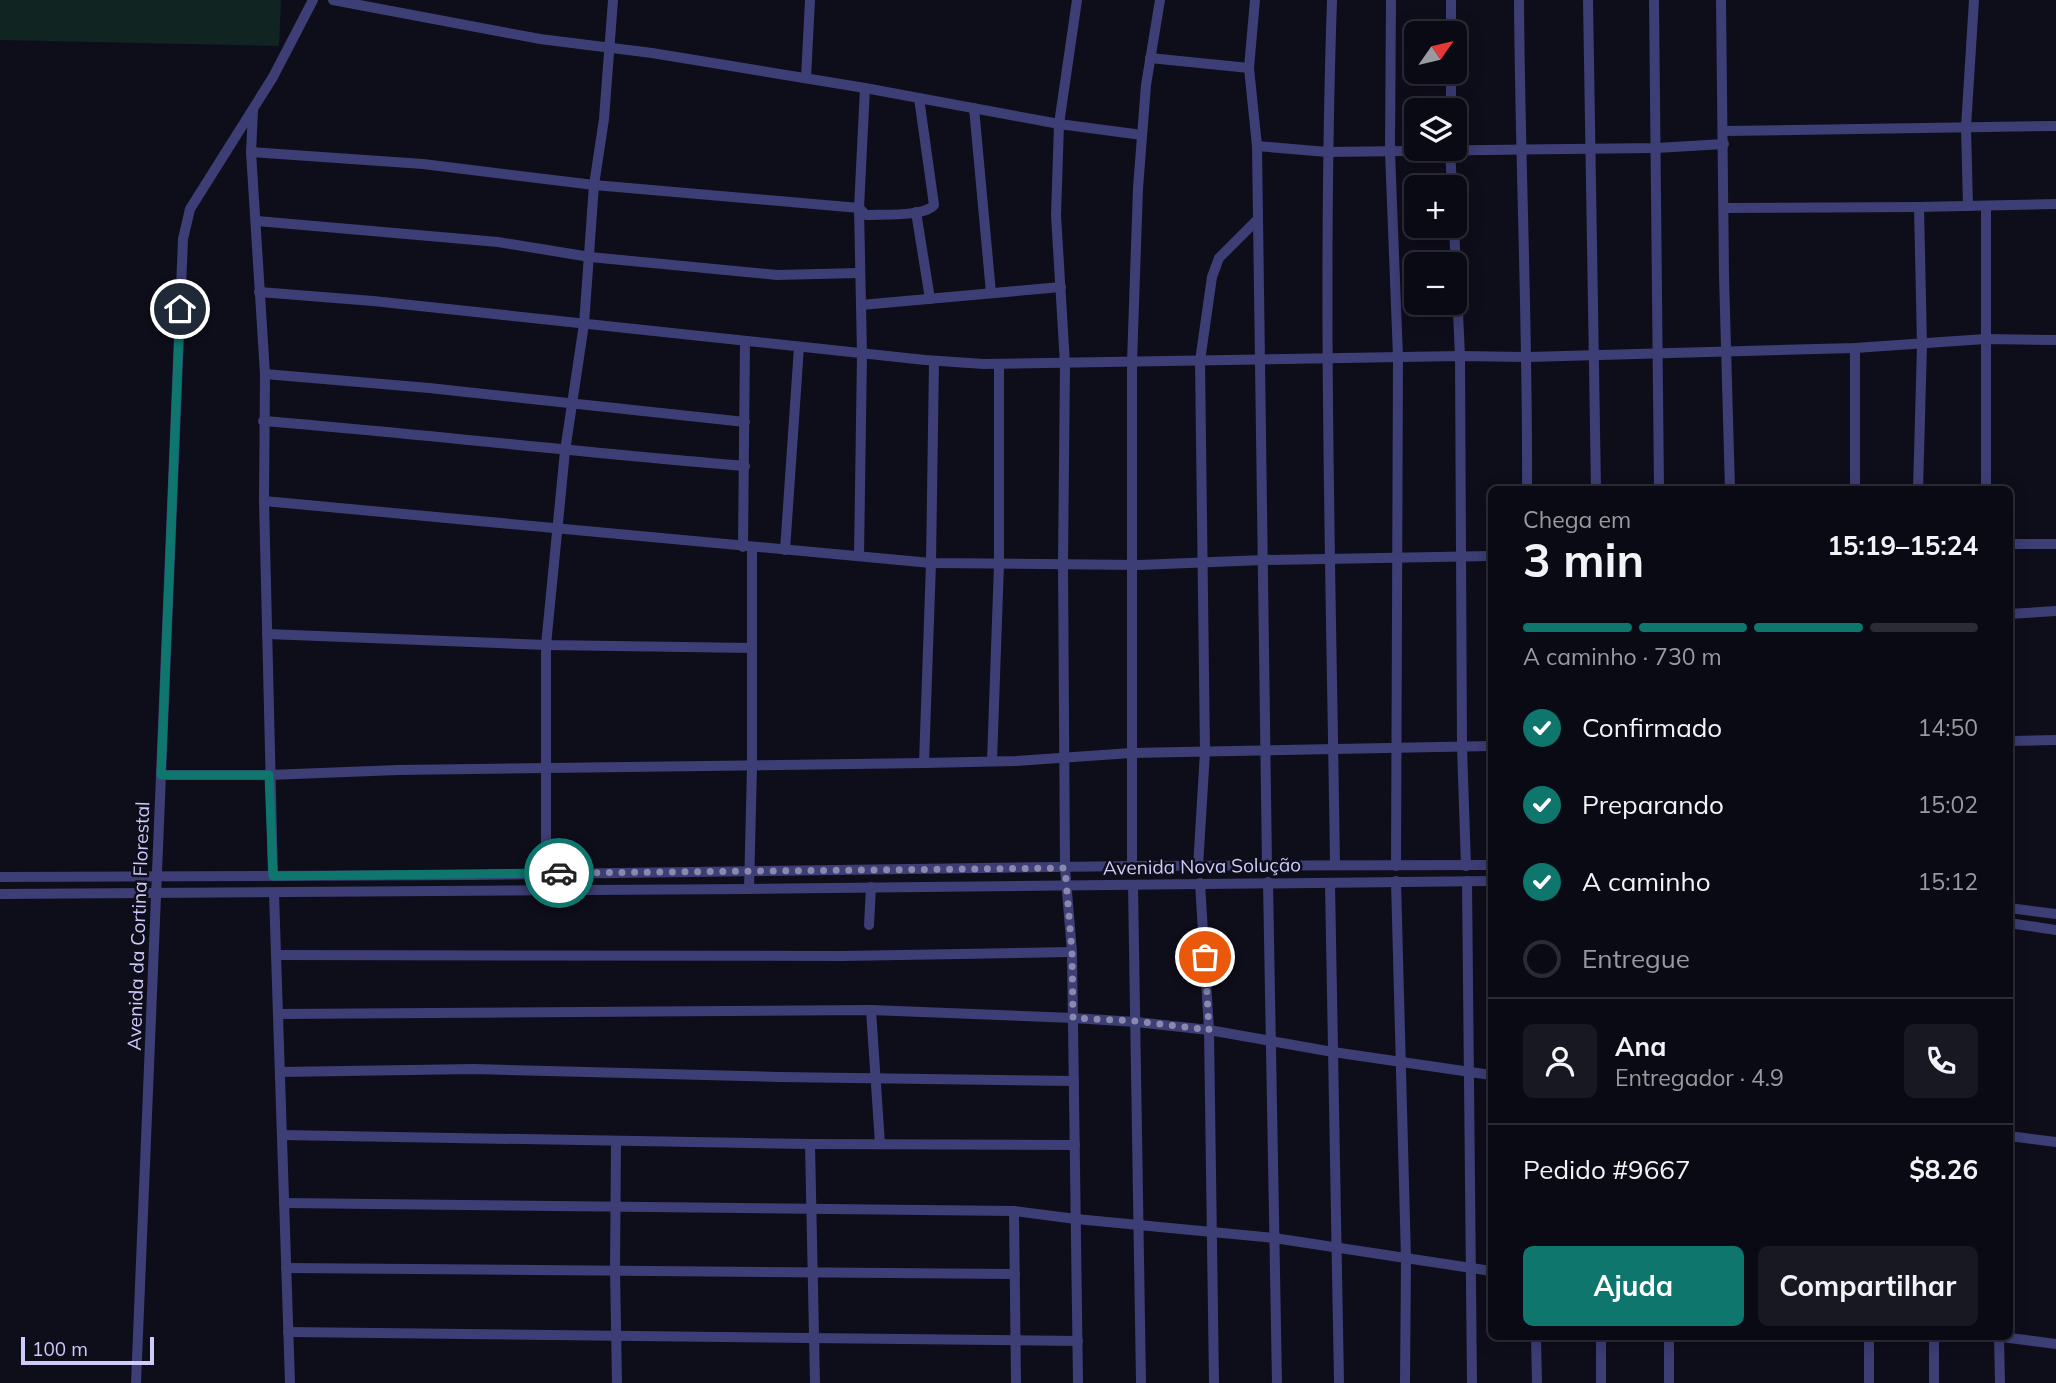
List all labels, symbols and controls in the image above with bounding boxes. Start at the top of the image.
north arrow [1404,21,1466,84]
map controls [1404,21,1467,315]
button: layers [1404,98,1467,161]
button: + [1404,175,1467,238]
button: − [1404,252,1467,315]
pin [150,279,210,339]
icon: home [161,290,199,328]
text: Chega em [1523,505,1631,534]
text: 15:19–15:24 [1827,529,1978,562]
text: 3 min [1523,531,1644,589]
text: A caminho · 730 m [1523,642,1722,671]
icon: check [1523,709,1561,747]
text: Confirmado [1582,711,1722,744]
text: 14:50 [1918,713,1978,742]
icon: check [1523,786,1561,824]
text: Preparando [1582,788,1724,821]
text: 15:02 [1918,790,1978,819]
street label: Avenida da Cortina Florestal [122,801,154,1051]
courier [524,838,594,908]
street label: Avenida Nova Solução [1103,852,1301,880]
icon: car [540,854,578,892]
icon: check [1523,863,1561,901]
text: A caminho [1582,865,1711,898]
text: 15:12 [1918,867,1978,896]
pin [1175,927,1235,987]
icon: bag [1186,938,1224,976]
text: Entregue [1582,942,1690,975]
button: person [1523,1024,1597,1098]
button: phone [1904,1024,1978,1098]
text: Ana [1615,1030,1666,1063]
text: Entregador · 4.9 [1615,1063,1784,1092]
text: Pedido #9667 [1523,1153,1691,1186]
text: $8.26 [1909,1153,1978,1186]
button: Ajuda [1523,1246,1744,1326]
button: Compartilhar [1758,1246,1978,1326]
scale bar [21,1334,154,1366]
text: 100 m [32,1337,88,1361]

